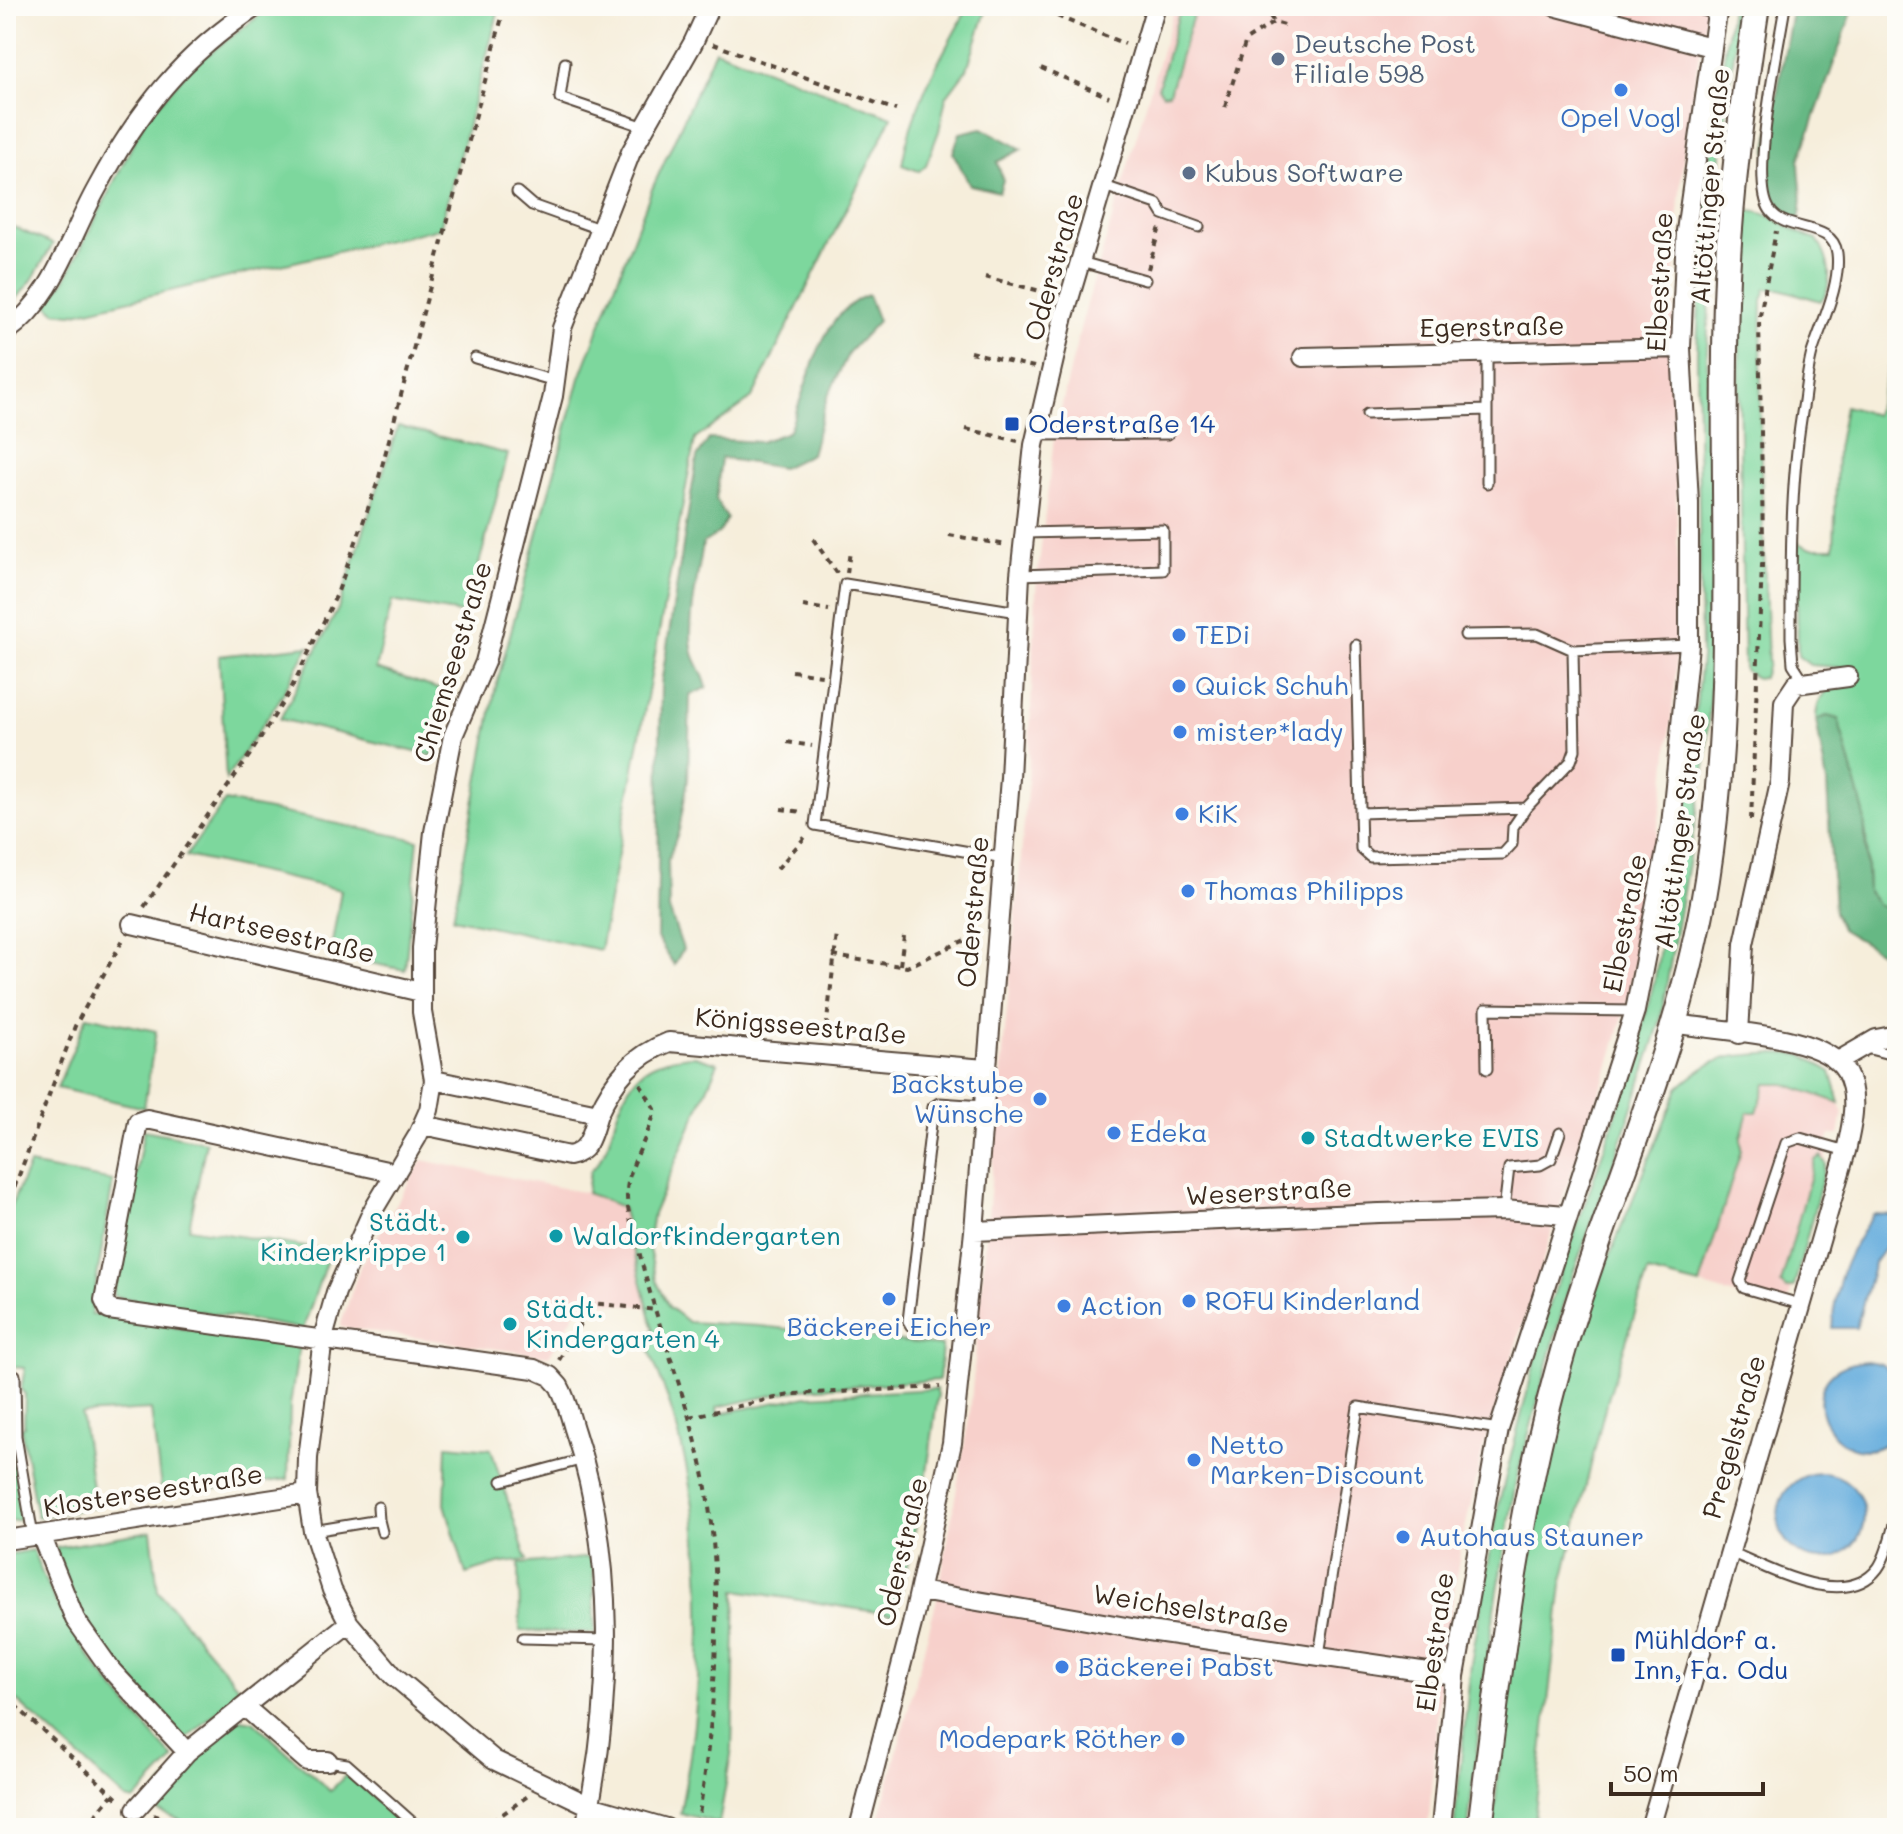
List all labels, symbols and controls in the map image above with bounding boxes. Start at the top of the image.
place label: Deutsche Post Filiale 598 [1294,26,1476,90]
marker: Deutsche Post Filiale 598 [1269,50,1287,68]
street label: Altöttinger Straße [1682,66,1736,305]
marker: Opel Vogl [1612,81,1630,99]
place label: Opel Vogl [1560,100,1682,134]
place label: Kubus Software [1205,155,1404,189]
marker: Kubus Software [1180,164,1198,182]
street label: Oderstraße [1016,189,1090,345]
street label: Elbestraße [1638,211,1680,353]
street label: Egerstraße [1419,308,1565,344]
place label: Oderstraße 14 [1028,406,1215,440]
marker: Oderstraße 14 [1003,415,1021,433]
street label: Chiemseestraße [405,557,499,766]
place label: TEDi [1195,617,1250,651]
marker: TEDi [1170,626,1188,644]
place label: Quick Schuh [1195,668,1348,702]
marker: Quick Schuh [1170,677,1188,695]
street label: Altöttinger Straße [1646,711,1712,951]
place label: mister*lady [1196,714,1344,748]
marker: mister*lady [1171,723,1189,741]
place label: KiK [1198,796,1238,830]
marker: KiK [1173,805,1191,823]
street label: Oderstraße [948,835,996,989]
street label: Elbestraße [1594,851,1654,995]
place label: Thomas Philipps [1204,873,1404,907]
marker: Thomas Philipps [1179,882,1197,900]
street label: Hartseestraße [186,894,379,970]
street label: Königsseestraße [694,999,908,1051]
place label: Backstube Wünsche [892,1066,1024,1130]
marker: Backstube Wünsche [1031,1090,1049,1108]
place label: Edeka [1130,1115,1207,1149]
place label: Stadtwerke EVIS [1324,1120,1539,1154]
marker: Edeka [1105,1124,1123,1142]
marker: Stadtwerke EVIS [1299,1129,1317,1147]
street label: Weserstraße [1185,1170,1353,1212]
place label: Städt. Kinderkrippe 1 [260,1204,447,1268]
place label: Waldorfkindergarten [572,1218,841,1252]
marker: Waldorfkindergarten [547,1227,565,1245]
marker: Städt. Kinderkrippe 1 [454,1228,472,1246]
place label: ROFU Kinderland [1205,1283,1420,1317]
place label: Action [1080,1288,1163,1322]
marker: Bäckerei Eicher [880,1290,898,1308]
place label: Städt. Kindergarten 4 [526,1291,720,1355]
marker: ROFU Kinderland [1180,1292,1198,1310]
marker: Action [1055,1297,1073,1315]
place label: Bäckerei Eicher [787,1309,991,1343]
marker: Städt. Kindergarten 4 [501,1315,519,1333]
street label: Pregelstraße [1693,1351,1773,1522]
place label: Netto Marken-Discount [1210,1427,1424,1491]
marker: Netto Marken-Discount [1185,1451,1203,1469]
street label: Klosterseestraße [41,1456,265,1524]
street label: Oderstraße [867,1474,935,1630]
place label: Autohaus Stauner [1419,1519,1644,1553]
marker: Autohaus Stauner [1394,1528,1412,1546]
street label: Elbestraße [1407,1570,1461,1714]
street label: Weichselstraße [1091,1576,1292,1640]
place label: Mühldorf a. Inn, Fa. Odu [1634,1622,1788,1686]
marker: Mühldorf a. Inn, Fa. Odu [1609,1646,1627,1664]
place label: Bäckerei Pabst [1078,1649,1274,1683]
marker: Bäckerei Pabst [1053,1658,1071,1676]
place label: Modepark Röther [939,1721,1162,1755]
marker: Modepark Röther [1169,1730,1187,1748]
scale bar [1611,1746,1763,1796]
text: 50 m [1623,1757,1679,1788]

